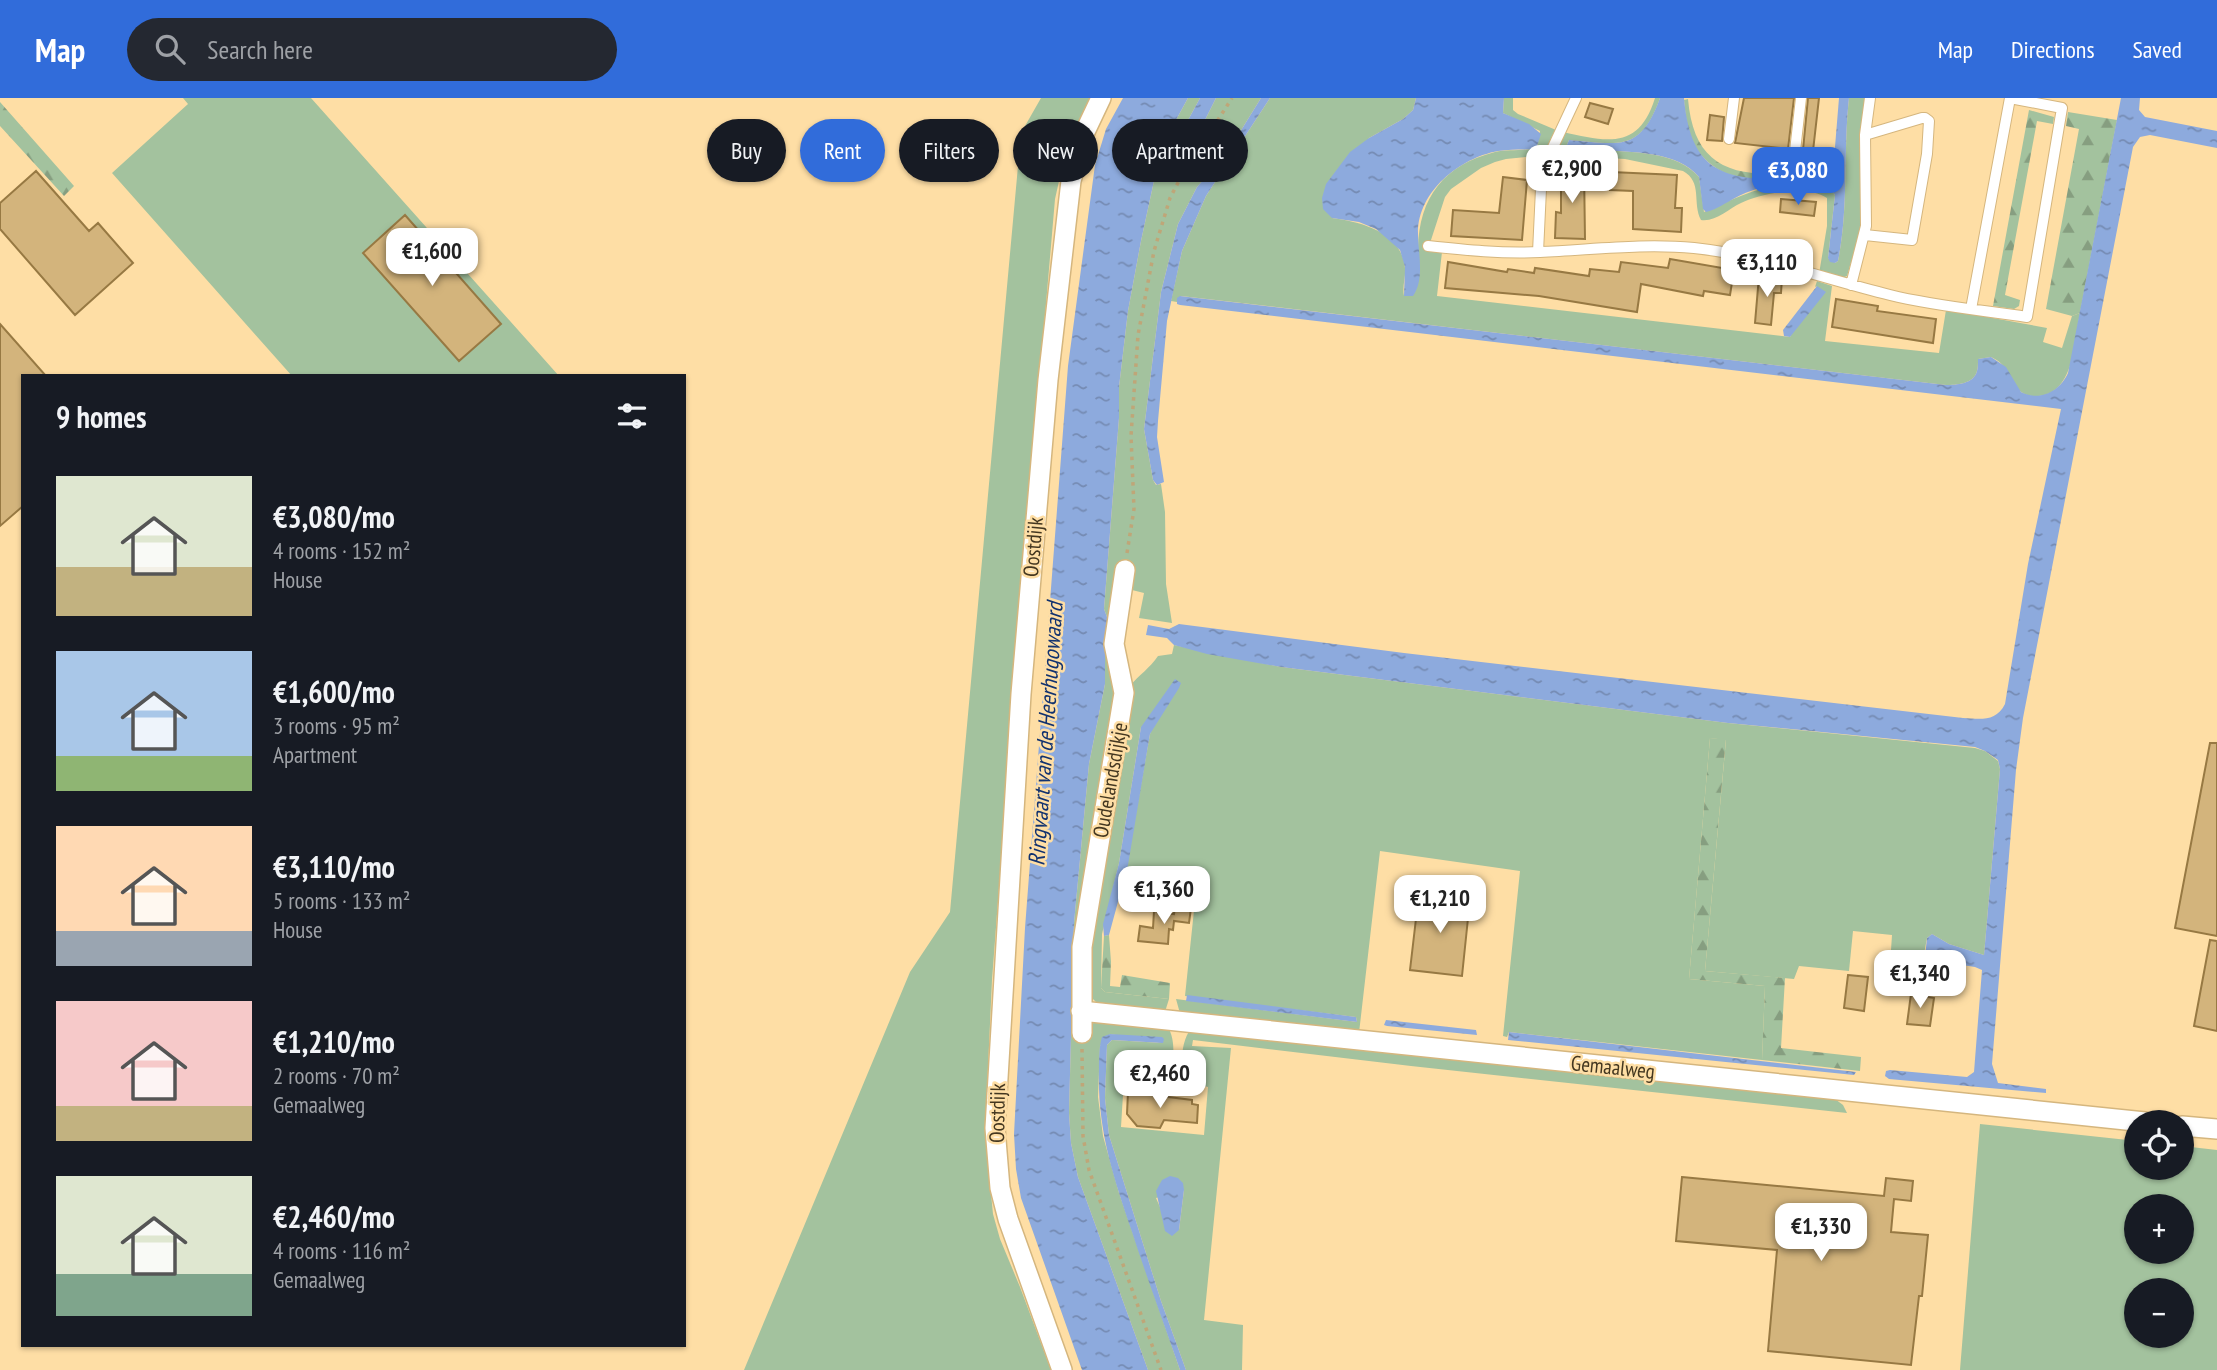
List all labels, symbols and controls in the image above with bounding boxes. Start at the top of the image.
search box [127,18,617,81]
text: Map [35,28,85,71]
icon: search [151,30,189,68]
text: Search here [207,33,313,66]
text: Map [1938,34,1973,65]
text: Directions [2011,34,2095,65]
text: Saved [2133,34,2182,65]
chip: Buy [707,119,786,182]
chip: Rent [800,119,885,182]
chip: Filters [899,119,999,182]
chip: New [1013,119,1098,182]
chip: Apartment [1112,119,1248,182]
pin: €2,900 [1515,146,1629,205]
pin: €3,080 [1741,148,1855,207]
text: €2,900 [1542,153,1602,182]
text: €3,080 [1768,155,1828,184]
pin: €1,600 [375,228,489,288]
text: €1,600 [402,236,462,265]
pin: €3,110 [1710,240,1824,299]
text: €3,110 [1737,247,1797,276]
text: 9 homes [56,397,147,436]
icon: filters [613,397,651,435]
text: €3,080/mo [273,497,395,536]
icon: home [112,504,196,588]
street label: Oostdijk [1017,516,1049,578]
text: 4 rooms · 152 m² [273,536,410,565]
text: House [273,565,323,594]
water label: Ringvaart van de Heerhugowaard [1021,598,1069,867]
text: €1,600/mo [273,672,395,711]
icon: home [112,679,196,763]
text: 3 rooms · 95 m² [273,711,400,740]
street label: Oudelandsdijkje [1087,720,1133,840]
text: Apartment [273,740,357,769]
text: €3,110/mo [273,847,395,886]
icon: home [112,854,196,938]
pin: €1,360 [1107,866,1221,926]
text: €1,360 [1134,874,1194,903]
pin: €1,210 [1383,876,1497,935]
text: €1,210 [1410,883,1470,912]
text: 5 rooms · 133 m² [273,886,410,915]
text: House [273,915,323,944]
pin: €1,340 [1863,950,1977,1010]
text: €1,340 [1890,958,1950,987]
text: €1,210/mo [273,1022,395,1061]
icon: home [112,1029,196,1113]
street label: Gemaalweg [1570,1049,1656,1085]
pin: €2,460 [1103,1051,1217,1110]
text: €2,460 [1130,1058,1190,1087]
text: 2 rooms · 70 m² [273,1061,400,1090]
street label: Oostdijk [983,1083,1011,1143]
text: Gemaalweg [273,1090,365,1119]
map controls [2124,1110,2194,1348]
button: locate [2124,1110,2194,1180]
button: + [2124,1194,2194,1264]
text: €2,460/mo [273,1197,395,1236]
icon: home [112,1204,196,1288]
pin: €1,330 [1764,1204,1878,1263]
text: €1,330 [1791,1211,1851,1240]
text: 4 rooms · 116 m² [273,1236,410,1265]
text: Gemaalweg [273,1265,365,1294]
button: − [2124,1278,2194,1348]

